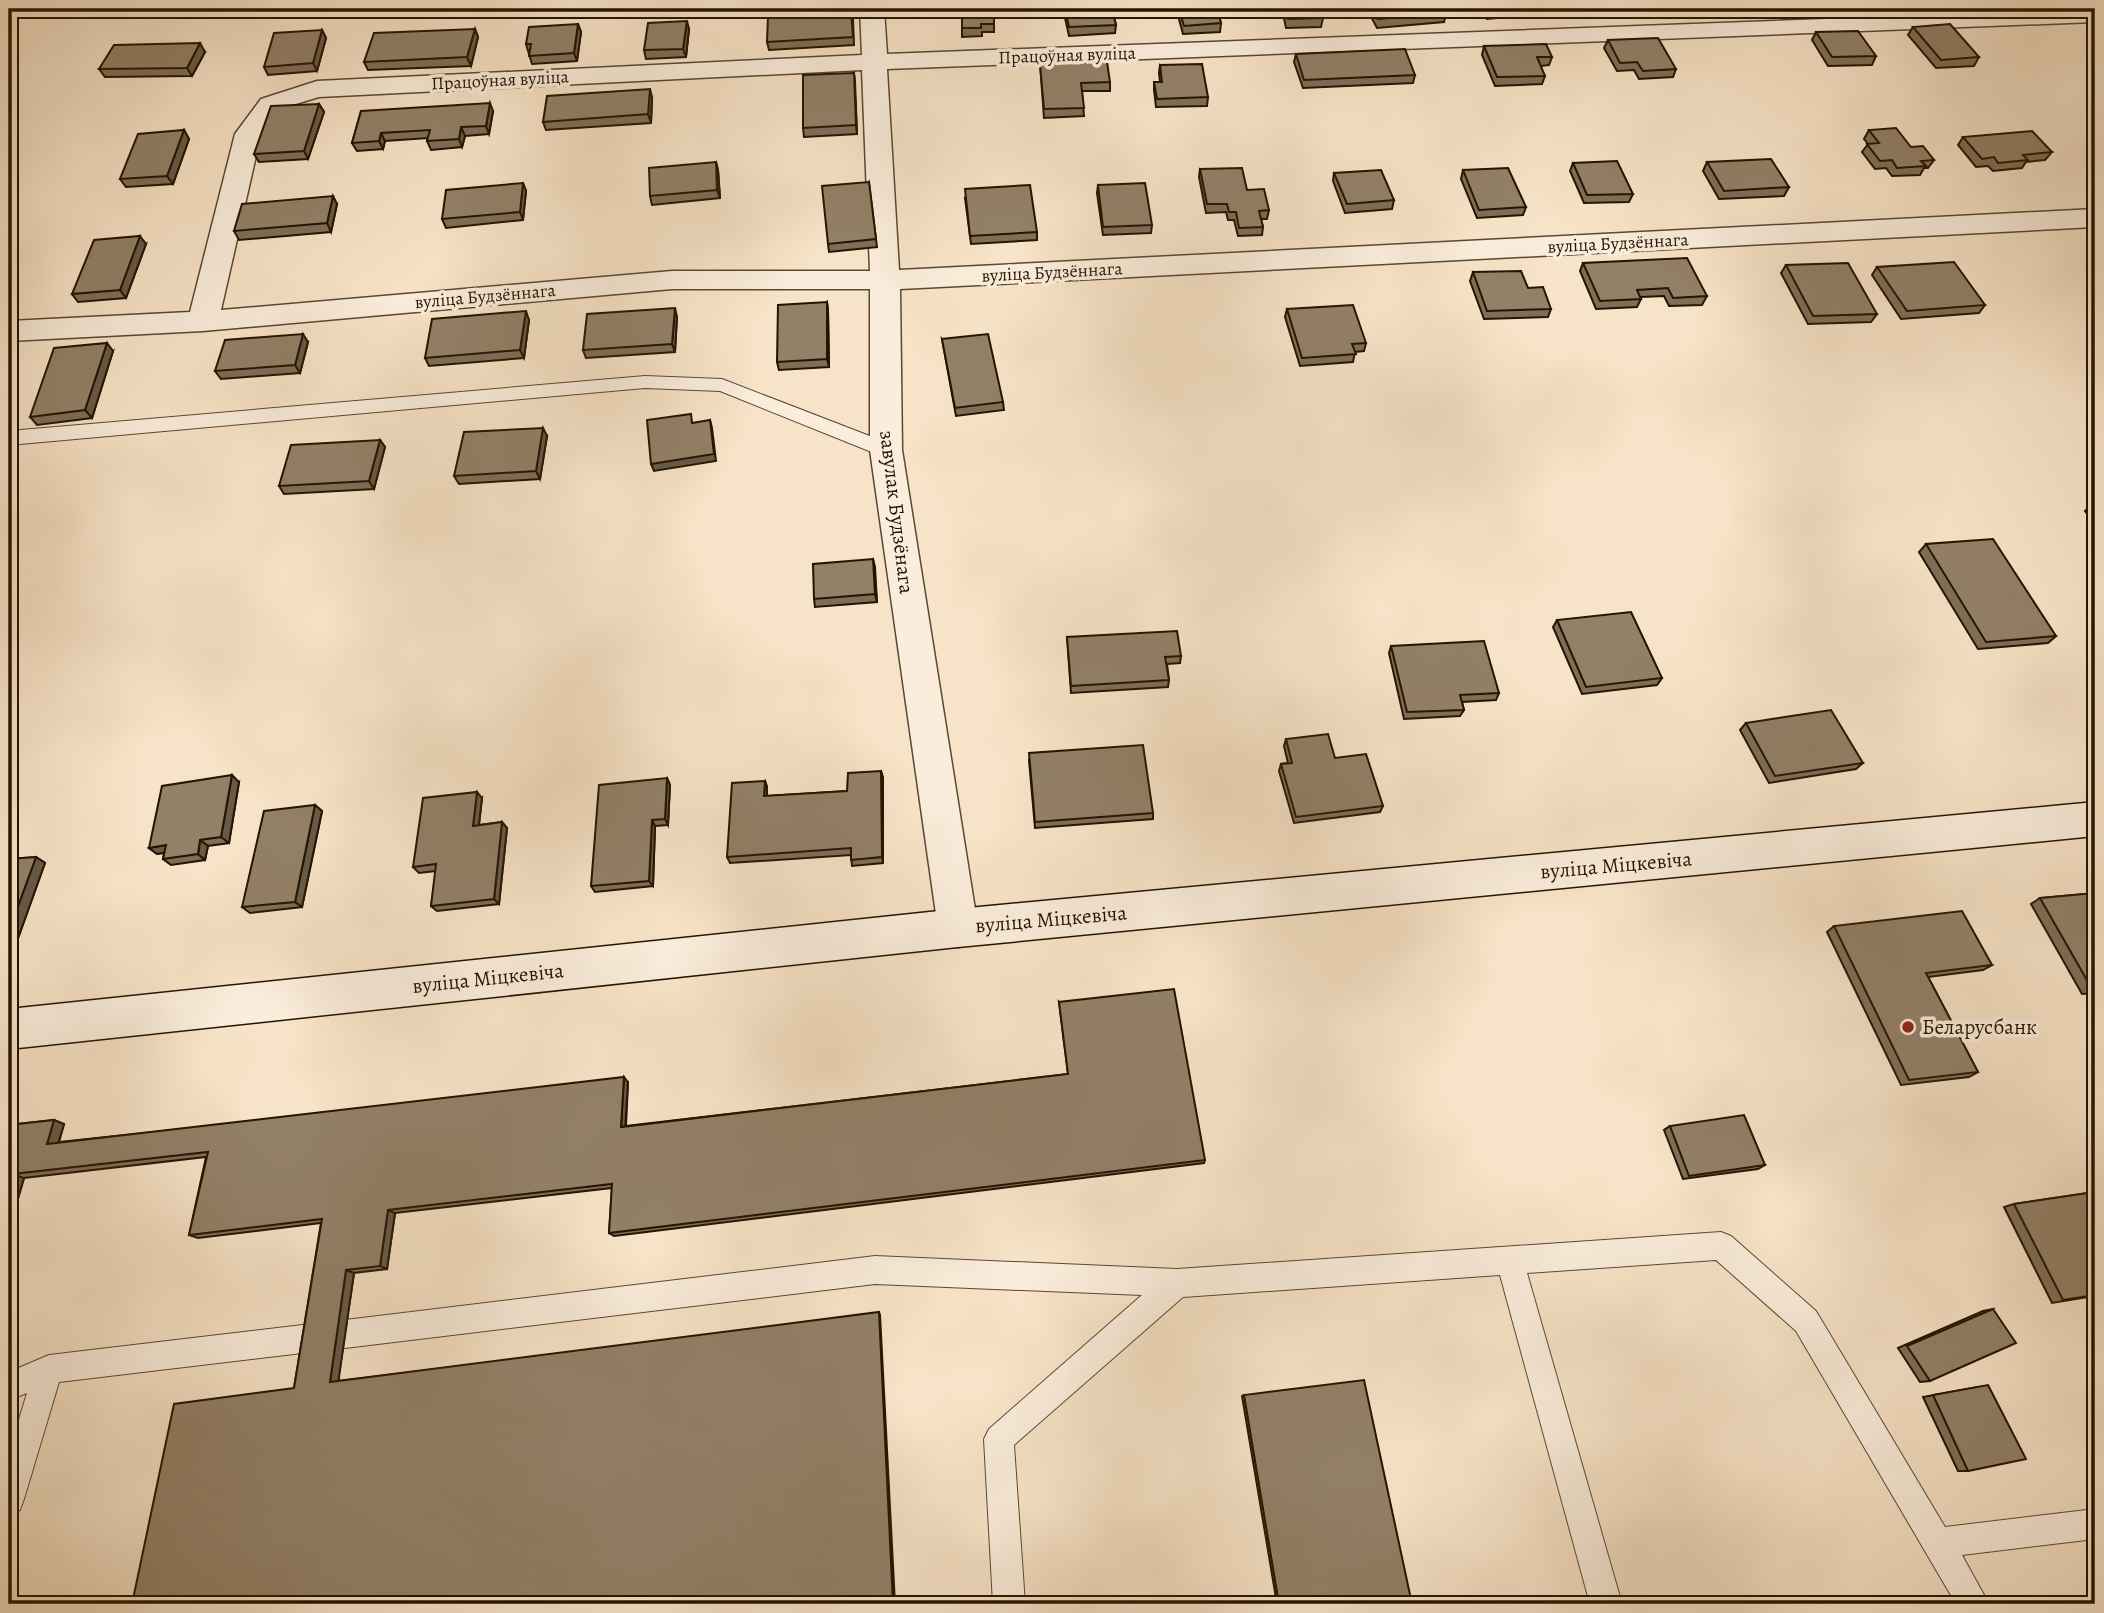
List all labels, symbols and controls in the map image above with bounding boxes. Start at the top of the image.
street label: Працоўная вуліца [998,41,1137,69]
street label: Працоўная вуліца [431,64,570,96]
street label: вуліца Будзённага [1547,227,1690,259]
street label: вуліца Будзённага [981,256,1124,288]
street label: вуліца Будзённага [414,278,557,314]
street label: завулак Будзёнага [873,429,921,596]
street label: вуліца Міцкевіча [1539,844,1693,886]
street label: вуліца Міцкевіча [974,898,1128,940]
street label: вуліца Міцкевіча [411,956,565,1000]
place label: Беларусбанк [1922,1013,2037,1041]
marker: Беларусбанк [1900,1019,1916,1035]

